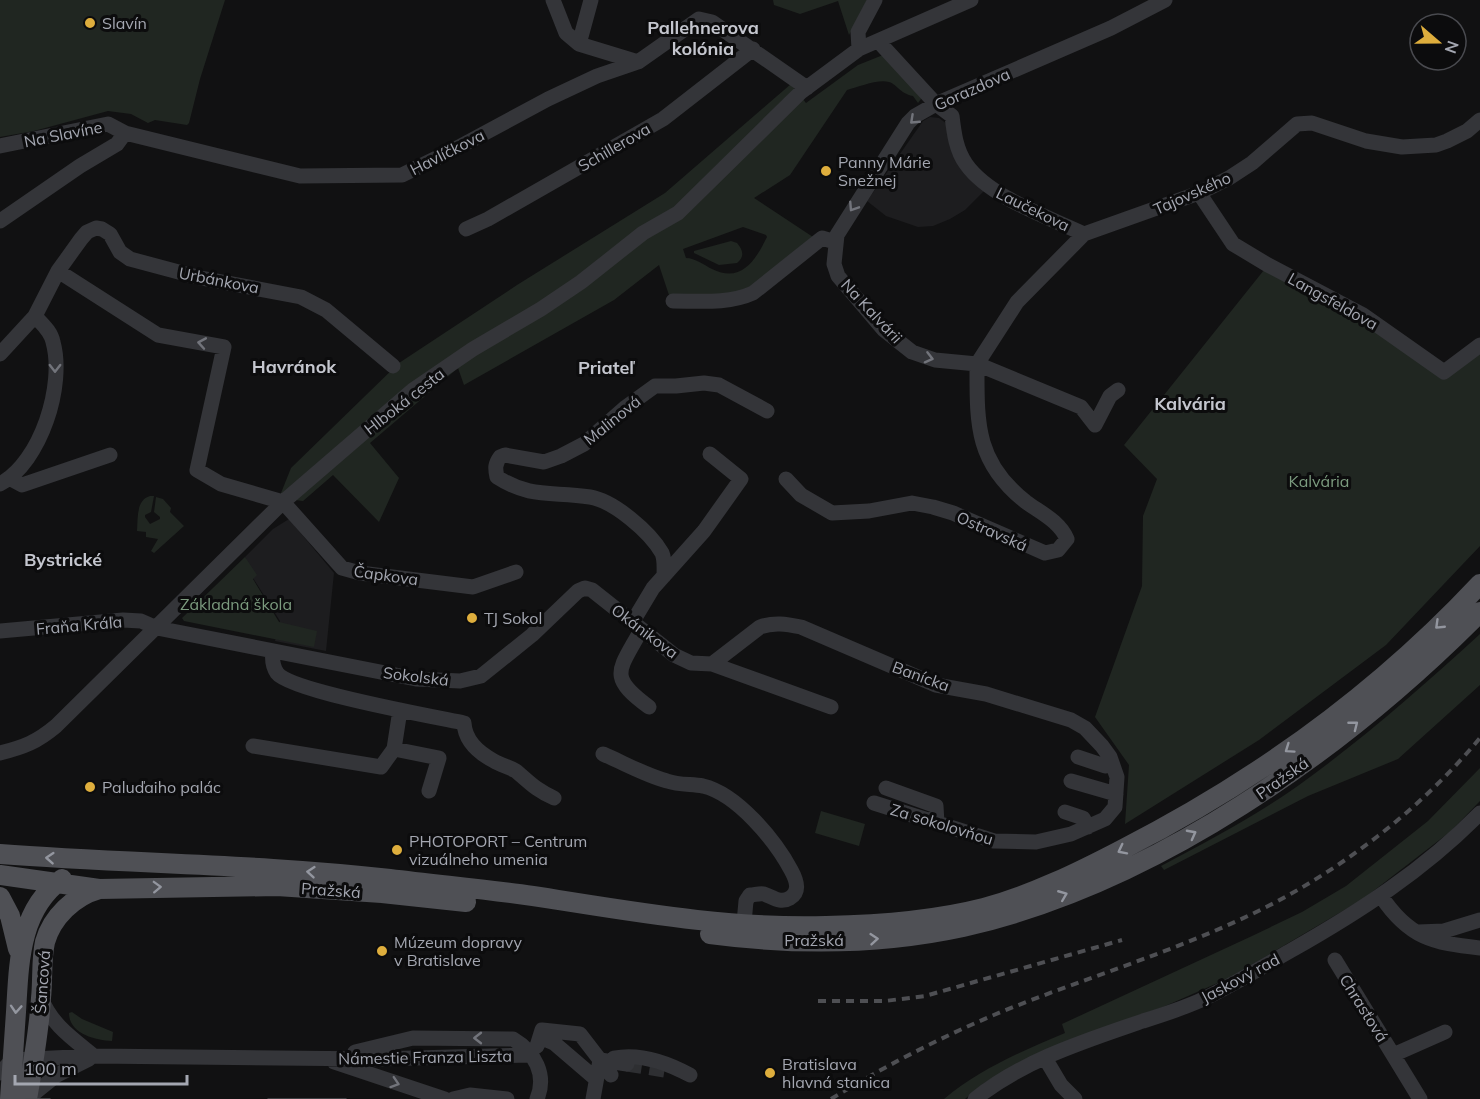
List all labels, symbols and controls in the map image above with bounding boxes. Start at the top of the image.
north arrow [1408,12,1468,72]
place label: Slavín [102,13,147,33]
marker: Slavín [83,16,97,30]
district label: Pallehnerova kolónia [647,16,759,60]
text: N [1441,38,1464,56]
street label: Gorazdova [931,63,1013,115]
one-way arrow [910,113,920,124]
street label: Na Slavíne [22,117,104,151]
street label: Schillerova [574,118,654,176]
street label: Havlíčkova [406,125,488,179]
place label: Panny Márie Snežnej [838,152,931,190]
marker: Panny Márie Snežnej [819,164,833,178]
street label: Tajovského [1150,167,1234,219]
street label: Laučekova [993,183,1073,235]
one-way arrow [850,201,861,212]
street label: Urbánkova [177,262,261,298]
street label: Langsfeldova [1285,268,1381,334]
street label: Na Kalvárii [837,275,907,347]
one-way arrow [198,337,208,350]
one-way arrow [924,350,934,363]
district label: Havránok [252,355,337,378]
district label: Priateľ [578,356,635,379]
one-way arrow [49,363,61,372]
street label: Hlboká cesta [360,363,448,439]
street label: Malinová [580,391,644,449]
district label: Kalvária [1154,392,1226,415]
park label: Kalvária [1289,471,1349,491]
street label: Ostravská [954,507,1030,555]
district label: Bystrické [24,548,102,571]
street label: Čapkova [352,561,420,589]
park label: Základná škola [180,594,292,614]
street label: Okánikova [608,599,682,663]
place label: TJ Sokol [484,608,542,628]
street label: Fraňa Kráľa [35,611,123,639]
marker: TJ Sokol [465,611,479,625]
one-way arrow [1435,618,1446,629]
street label: Banícka [890,656,952,696]
street label: Sokolská [382,662,450,690]
one-way arrow [1347,722,1358,733]
one-way arrow [1284,742,1295,753]
street label: Pražská [1252,753,1312,803]
place label: Paluďaiho palác [102,777,221,797]
marker: Paluďaiho palác [83,780,97,794]
street label: Za sokolovňou [888,799,996,849]
one-way arrow [1186,830,1197,841]
place label: PHOTOPORT – Centrum vizuálneho umenia [409,831,587,869]
marker: PHOTOPORT – Centrum vizuálneho umenia [390,843,404,857]
one-way arrow [1118,843,1128,854]
one-way arrow [45,852,54,865]
one-way arrow [306,866,315,879]
street label: Pražská [301,878,361,902]
one-way arrow [153,881,162,894]
one-way arrow [1057,890,1068,903]
street label: Pražská [784,930,844,950]
place label: Múzeum dopravy v Bratislave [394,932,523,970]
one-way arrow [869,933,878,946]
marker: Múzeum dopravy v Bratislave [375,944,389,958]
street label: Šancová [30,949,54,1015]
street label: Jaskový rad [1197,949,1283,1007]
street label: Chrasťová [1335,970,1393,1046]
one-way arrow [10,1004,23,1013]
one-way arrow [473,1032,482,1044]
street label: Námestie Franza Liszta [338,1045,512,1069]
scale bar [15,1048,188,1086]
place label: Bratislava hlavná stanica [782,1054,890,1092]
text: 100 m [24,1057,77,1080]
marker: Bratislava hlavná stanica [763,1066,777,1080]
one-way arrow [389,1075,400,1088]

